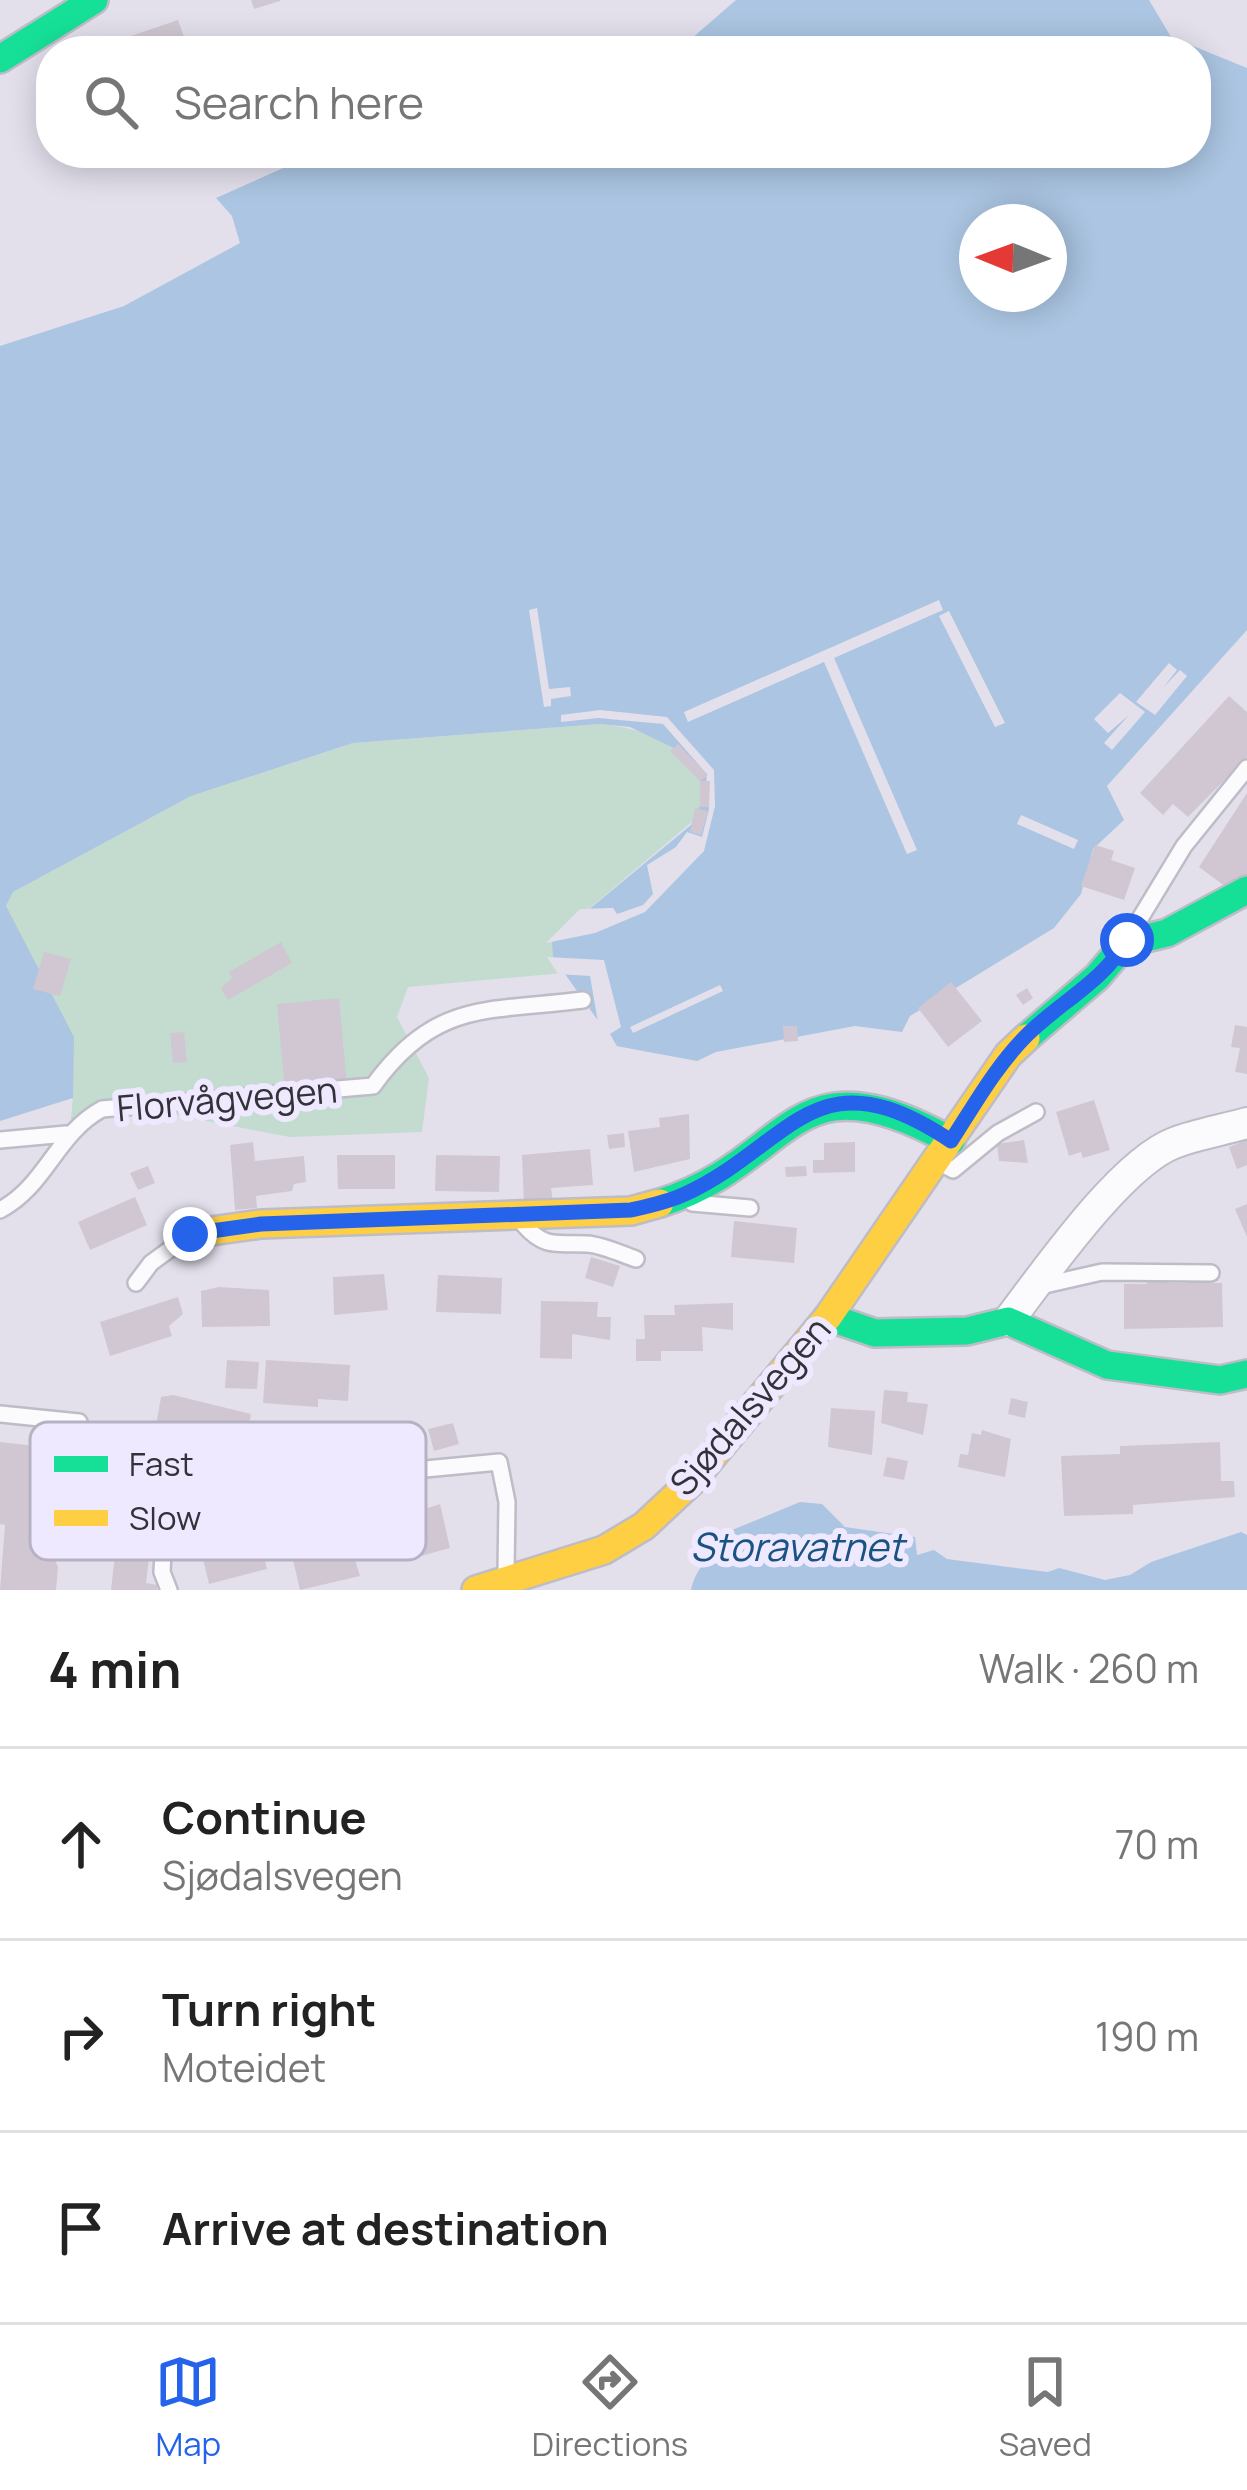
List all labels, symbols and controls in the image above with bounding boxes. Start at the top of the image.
search box [36,36,1211,168]
icon: search [78,69,144,135]
text: Search here [174,71,424,133]
north arrow [959,204,1067,312]
route start [1100,913,1154,967]
street label: Florvågvegen [115,1064,339,1133]
route end [163,1207,217,1261]
street label: Sjødalsvegen [658,1306,841,1506]
legend [30,1422,426,1560]
text: Fast [129,1441,194,1486]
text: Slow [129,1495,201,1540]
water label: Storavatnet [690,1519,908,1573]
text: 4 min [48,1634,181,1703]
text: Walk · 260 m [979,1641,1199,1695]
text: Continue [162,1786,367,1848]
icon: ahead [48,1811,114,1877]
text: 70 m [1115,1817,1199,1871]
text: Sjødalsvegen [162,1848,403,1902]
text: Turn right [162,1978,376,2040]
icon: right [48,2003,114,2069]
text: 190 m [1095,2009,1199,2063]
text: Moteidet [162,2040,326,2094]
icon: arrive [48,2195,114,2261]
text: Arrive at destination [162,2197,609,2259]
tab: Map [155,2349,221,2466]
tab: Directions [532,2349,688,2466]
tab: Saved [999,2349,1092,2466]

